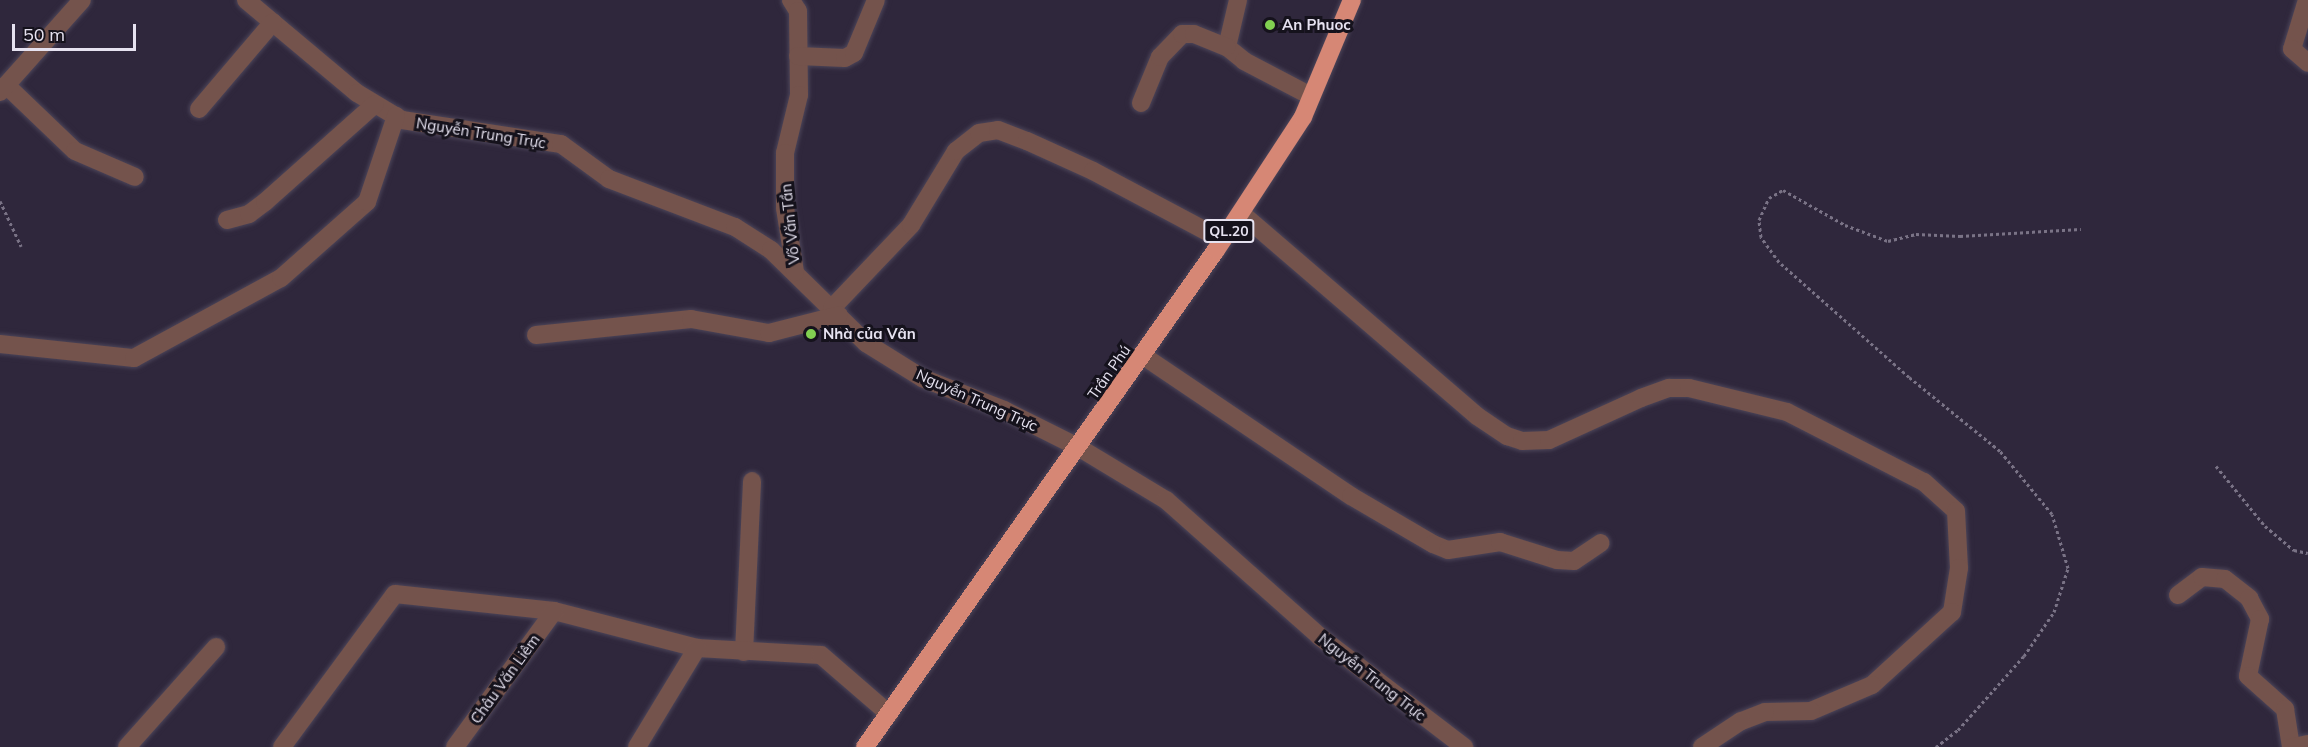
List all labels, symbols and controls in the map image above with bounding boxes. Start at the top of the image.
scale bar [15,12,140,50]
place label: An Phuoc [1282,16,1351,34]
marker: An Phuoc [1263,18,1277,32]
text: 50 m [23,23,65,46]
street label: Nguyễn Trung Trực [415,114,547,152]
street label: Võ Văn Tần [777,183,803,265]
road number: QL.20 [1202,220,1256,242]
place label: Nhà của Vân [823,325,916,343]
marker: Nhà của Vân [804,327,818,341]
street label: Trần Phú [1084,341,1134,403]
street label: Nguyễn Trung Trực [914,365,1040,435]
street label: Nguyễn Trung Trực [1315,630,1429,724]
street label: Châu Văn Liêm [467,631,543,727]

